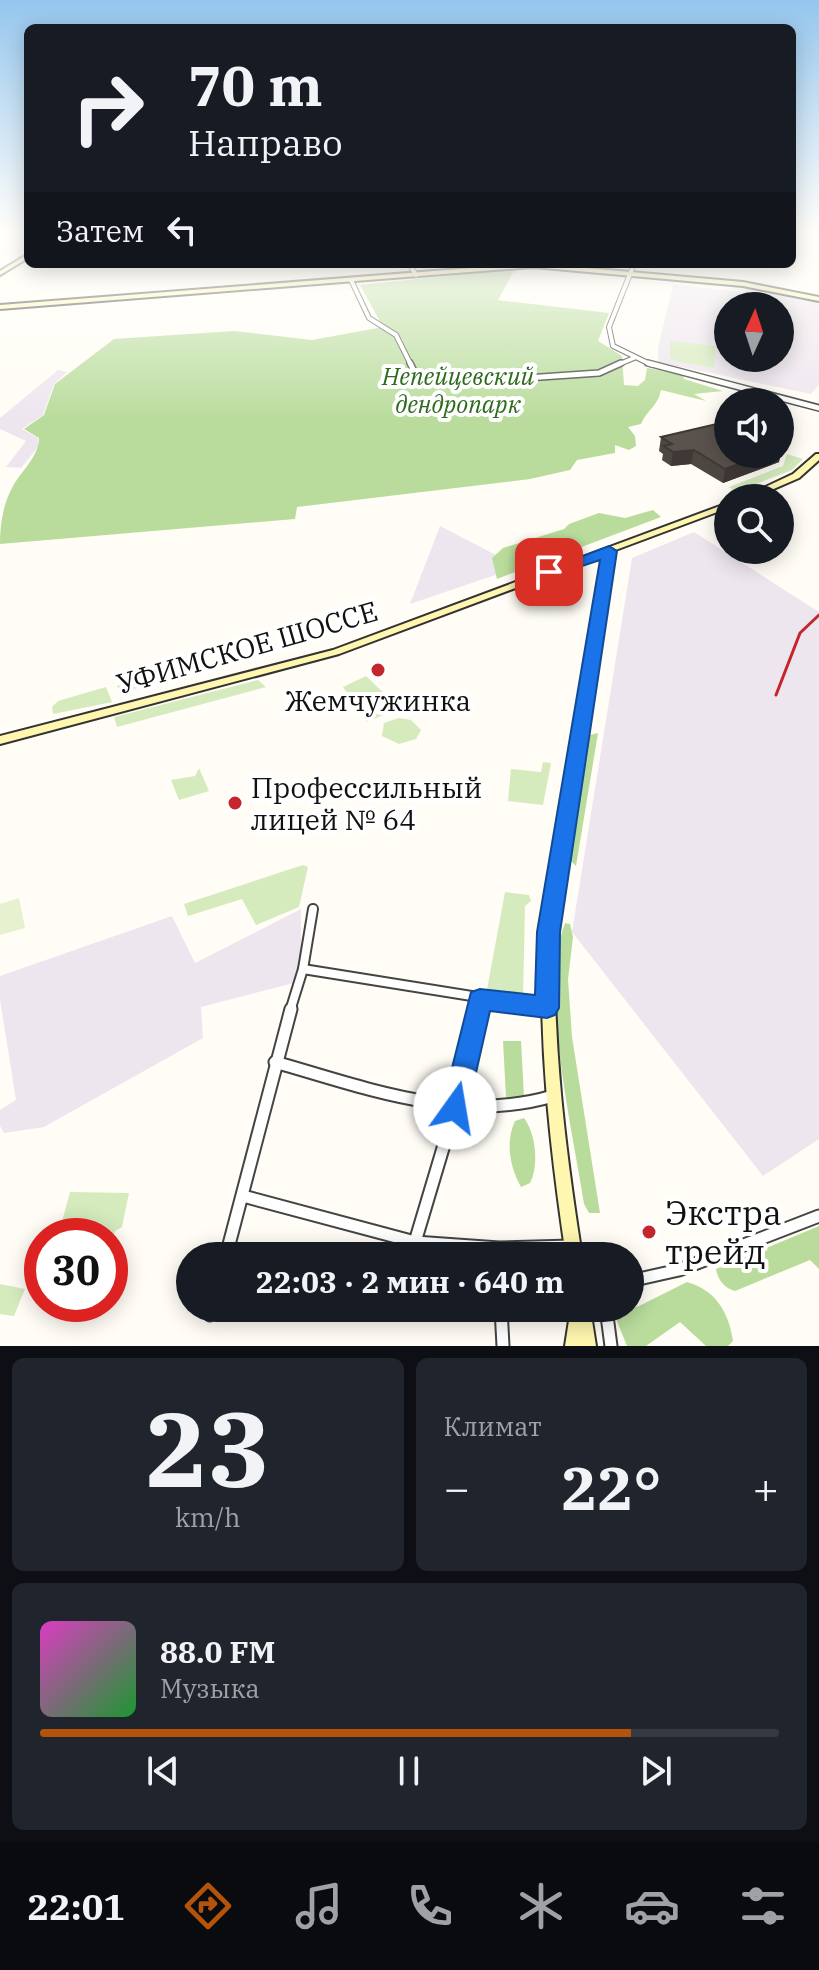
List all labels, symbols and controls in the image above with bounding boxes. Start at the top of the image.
text: 70 m [188,49,323,121]
icon: right [56,56,160,160]
text: Направо [188,119,343,166]
icon: left [160,208,204,252]
text: Затем [56,211,144,250]
north arrow [714,292,794,372]
map controls [714,292,794,564]
park label: Непейцевский дендропарк [381,360,535,420]
button: sound [714,388,794,468]
button: search [714,484,794,564]
pin [515,538,583,606]
icon: arrive [527,550,571,594]
street label: УФИМСКОЕ ШОССЕ [112,592,382,702]
marker: Жемчужинка [369,661,387,679]
place label: Жемчужинка [285,682,471,719]
place label: Профессильный лицей № 64 [251,769,482,838]
marker: Профессильный лицей № 64 [226,794,244,812]
position arrow [413,1066,497,1150]
place label: Экстра трейд [665,1190,782,1273]
speed limit sign: 30 [24,1218,128,1322]
marker: Экстра трейд [640,1223,658,1241]
text: 22:03 · 2 мин · 640 m [256,1262,564,1301]
text: 23 [145,1380,270,1516]
text: Климат [444,1409,542,1443]
text: 22° [561,1448,661,1527]
text: − [444,1459,470,1516]
text: + [753,1459,779,1516]
text: km/h [175,1500,241,1534]
text: 88.0 FM [160,1632,275,1671]
text: Музыка [160,1671,260,1705]
icon: previous [141,1749,185,1793]
icon: pause [387,1749,431,1793]
icon: next [634,1749,678,1793]
icon: directions [180,1878,236,1934]
icon: music [291,1878,347,1934]
icon: phone [402,1878,458,1934]
icon: climate [513,1878,569,1934]
icon: car [624,1878,680,1934]
icon: filters [735,1878,791,1934]
text: 22:01 [28,1883,125,1930]

